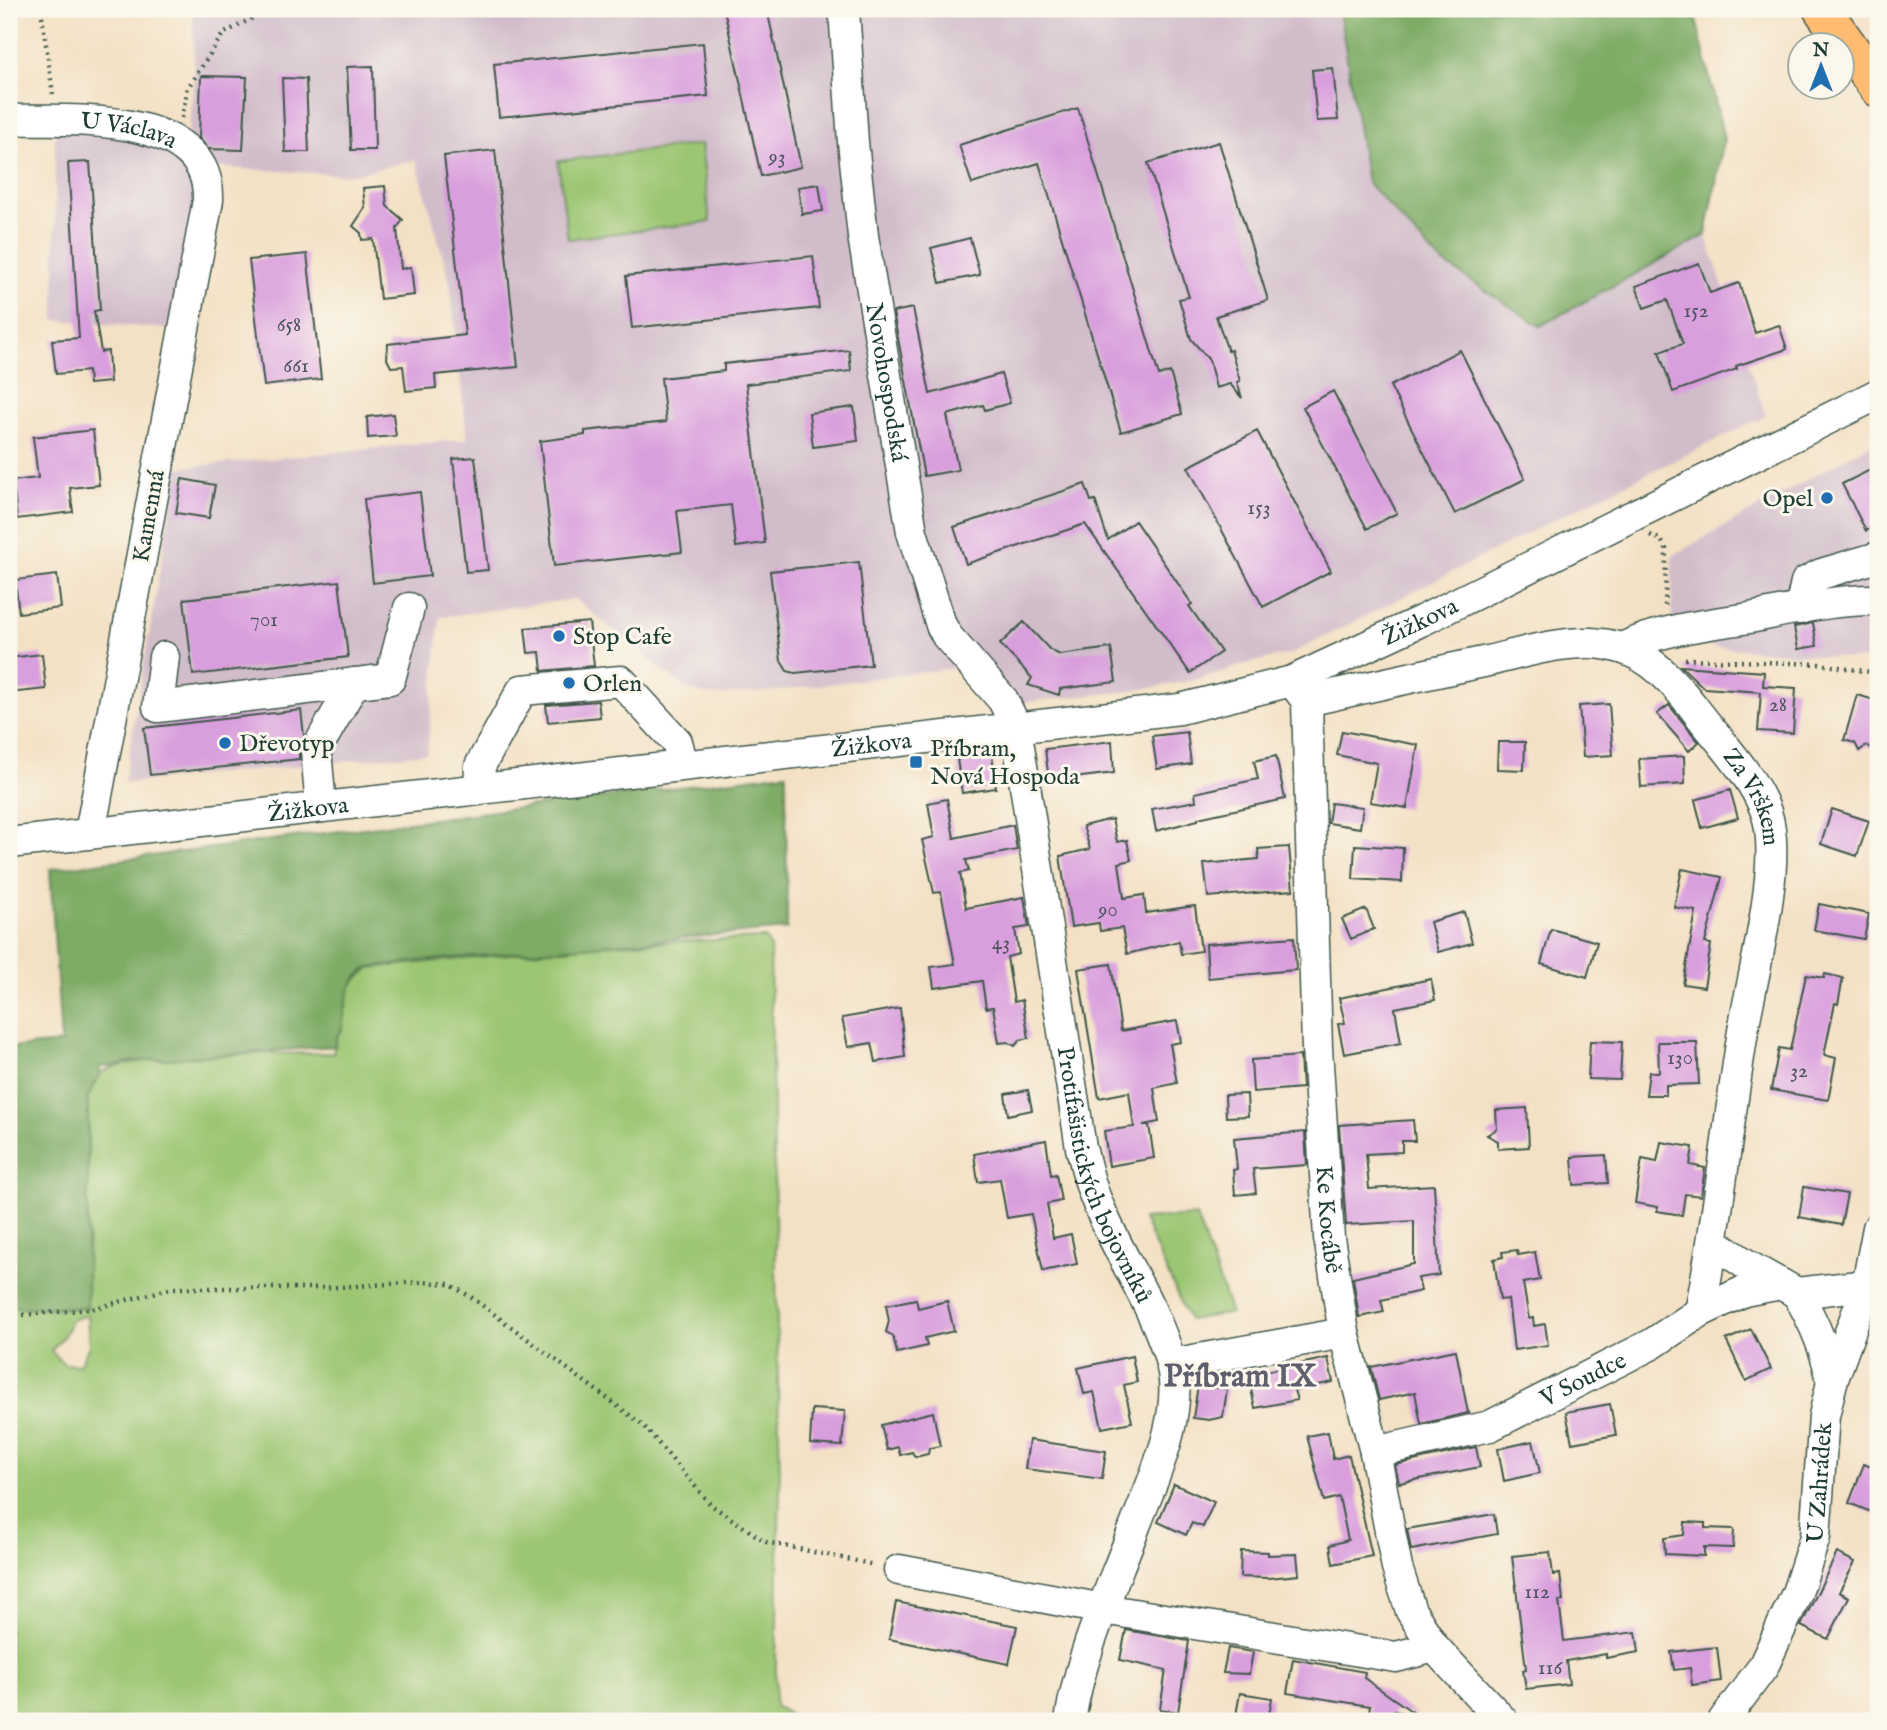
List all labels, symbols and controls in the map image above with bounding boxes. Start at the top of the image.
north arrow [1786,32,1856,102]
text: N [1812,39,1830,63]
street label: U Václava [80,106,183,157]
house number: 93 [767,144,786,171]
house number: 152 [1683,298,1709,325]
street label: Novohospodská [857,301,914,465]
house number: 658 [277,312,301,339]
house number: 661 [283,353,309,380]
street label: Kamenná [126,467,173,565]
place label: Opel [1763,484,1813,515]
marker: Opel [1819,490,1835,506]
house number: 153 [1247,495,1271,522]
street label: Žižkova [1377,591,1464,654]
house number: 701 [250,607,278,634]
place label: Stop Cafe [573,622,672,653]
marker: Stop Cafe [551,628,567,644]
place label: Orlen [583,669,642,700]
marker: Orlen [561,675,577,691]
house number: 28 [1769,692,1787,719]
street label: Žižkova [830,726,914,766]
place label: Dřevotyp [239,729,335,760]
place label: Příbram, Nová Hospoda [930,734,1080,793]
marker: Dřevotyp [217,735,233,751]
street label: Za Vrškem [1715,742,1786,847]
marker: Příbram, Nová Hospoda [908,754,924,770]
street label: Žižkova [266,790,351,830]
house number: 90 [1097,897,1118,924]
house number: 43 [992,930,1010,957]
street label: Protifašistických bojovníků [1049,1044,1159,1309]
house number: 130 [1667,1045,1693,1072]
house number: 32 [1790,1058,1808,1085]
street label: Ke Kocábě [1307,1165,1348,1276]
street label: V Soudce [1534,1346,1632,1416]
district label: Příbram IX [1164,1357,1317,1398]
street label: U Zahrádek [1801,1421,1841,1544]
house number: 112 [1524,1579,1550,1606]
house number: 116 [1538,1655,1563,1682]

